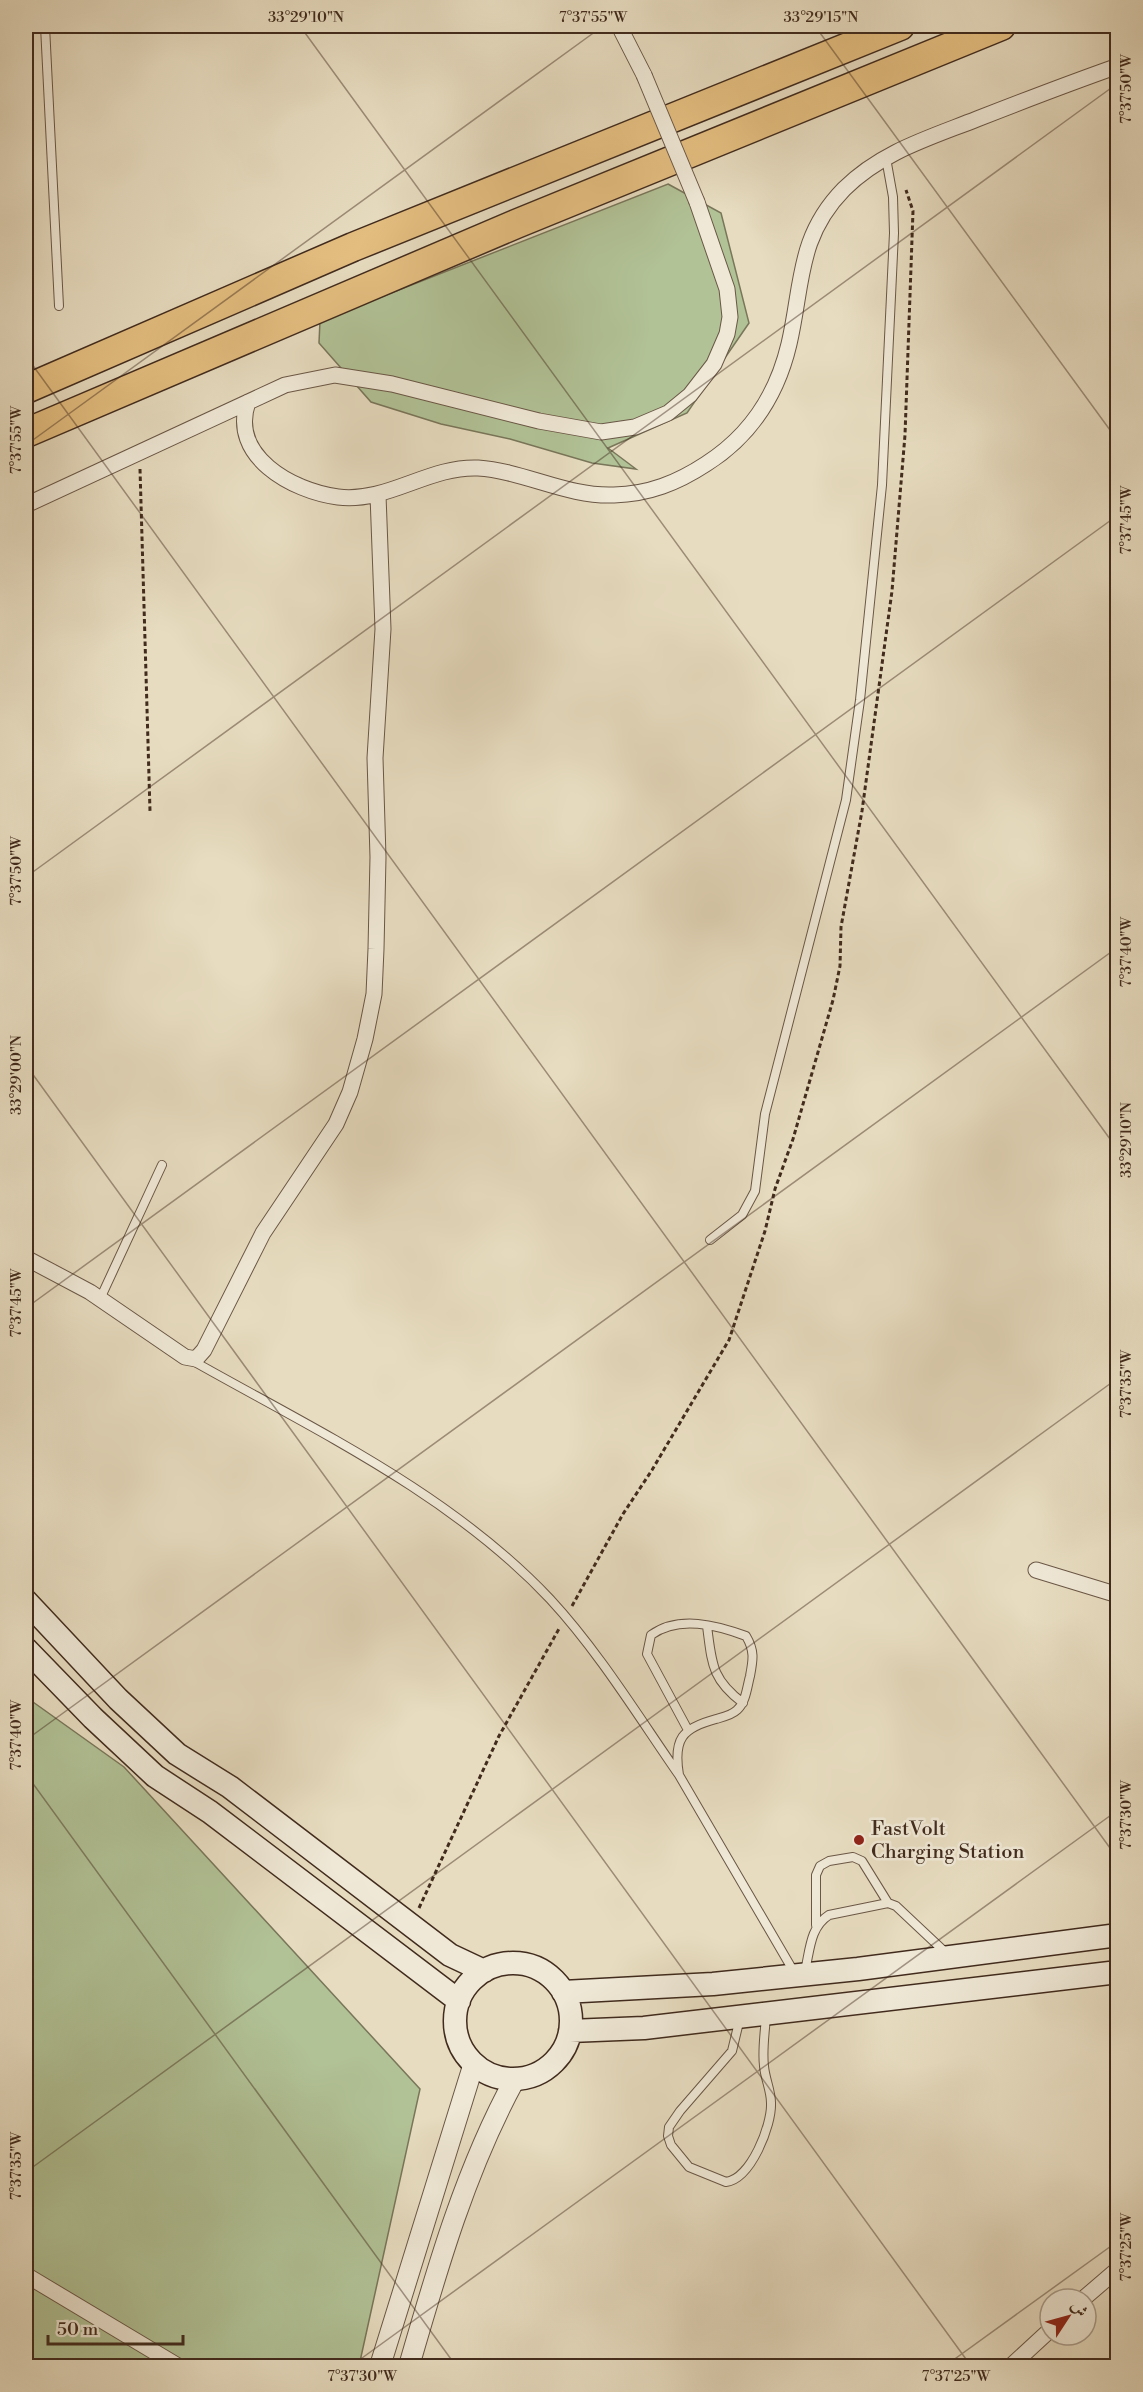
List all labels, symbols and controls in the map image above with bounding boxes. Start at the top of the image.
text: 33°29'10"N [268,8,344,27]
text: 7°37'55"W [559,8,627,27]
text: 33°29'15"N [784,8,858,27]
text: 7°37'50"W [1117,54,1136,124]
text: 7°37'55"W [7,406,26,474]
text: 7°37'45"W [1117,485,1136,554]
text: 7°37'50"W [7,836,26,906]
text: 7°37'40"W [1117,916,1136,987]
text: 33°29'00"N [7,1035,26,1115]
text: 33°29'10"N [1117,1102,1136,1178]
text: 7°37'45"W [7,1268,26,1337]
text: 7°37'35"W [1117,1350,1136,1418]
text: 7°37'40"W [7,1699,26,1770]
text: 7°37'30"W [1117,1780,1136,1850]
place label: FastVolt Charging Station [871,1817,1025,1865]
marker: FastVolt Charging Station [852,1833,866,1847]
text: 7°37'35"W [7,2132,26,2200]
text: 7°37'25"W [1117,2212,1136,2281]
north arrow [1038,2287,1098,2347]
text: ش [1067,2296,1092,2321]
scale bar [48,2308,183,2346]
text: 50 m [57,2318,99,2341]
text: 7°37'30"W [327,2367,397,2386]
text: 7°37'25"W [922,2367,991,2386]

